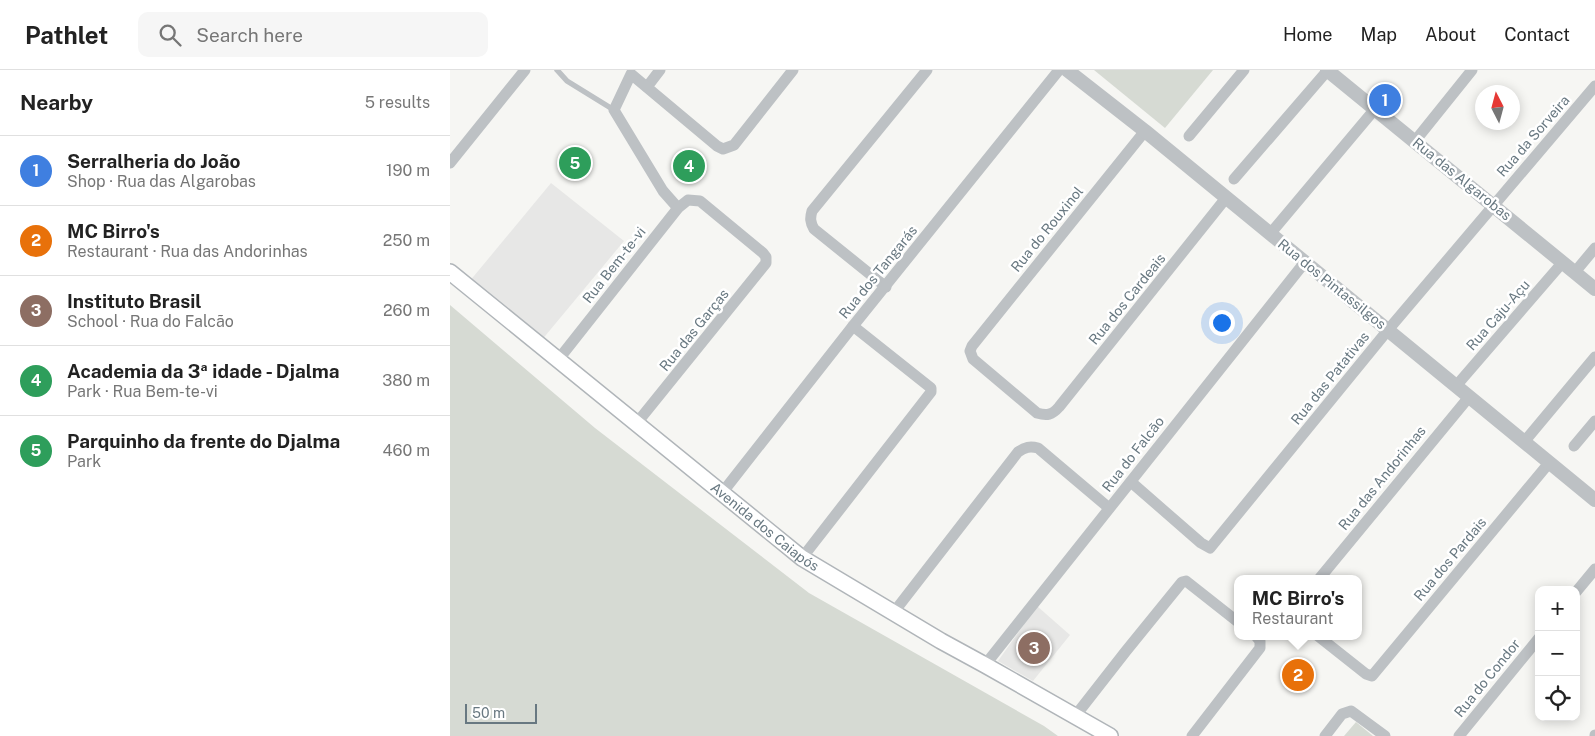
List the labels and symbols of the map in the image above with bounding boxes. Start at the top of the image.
pin: 1 [1369,81,1401,119]
north arrow [1475,85,1520,130]
street label: Rua da Sorveira [1493,92,1573,180]
street label: Rua das Algarobas [1410,134,1514,224]
pin: 5 [559,144,591,182]
pin: 4 [673,147,705,185]
street label: Rua do Rouxinol [1008,183,1086,275]
street label: Rua dos Tangarás [836,222,920,322]
street label: Rua Bem-te-vi [579,224,649,306]
street label: Rua dos Pintassilgos [1275,236,1389,332]
street label: Rua dos Cardeais [1085,250,1169,348]
street label: Rua Caju-Açu [1463,276,1533,354]
street label: Rua das Garças [656,286,732,374]
your location [1209,310,1235,336]
street label: Rua das Patativas [1288,328,1372,428]
street label: Rua do Falcão [1099,413,1167,495]
street label: Rua das Andorinhas [1335,423,1429,533]
street label: Avenida dos Caiapós [708,479,822,574]
street label: Rua dos Pardais [1411,514,1489,604]
pin: 3 [1018,629,1050,667]
street label: Rua do Condor [1451,636,1523,720]
pin: 2 [1282,656,1314,694]
scale bar [465,701,538,724]

